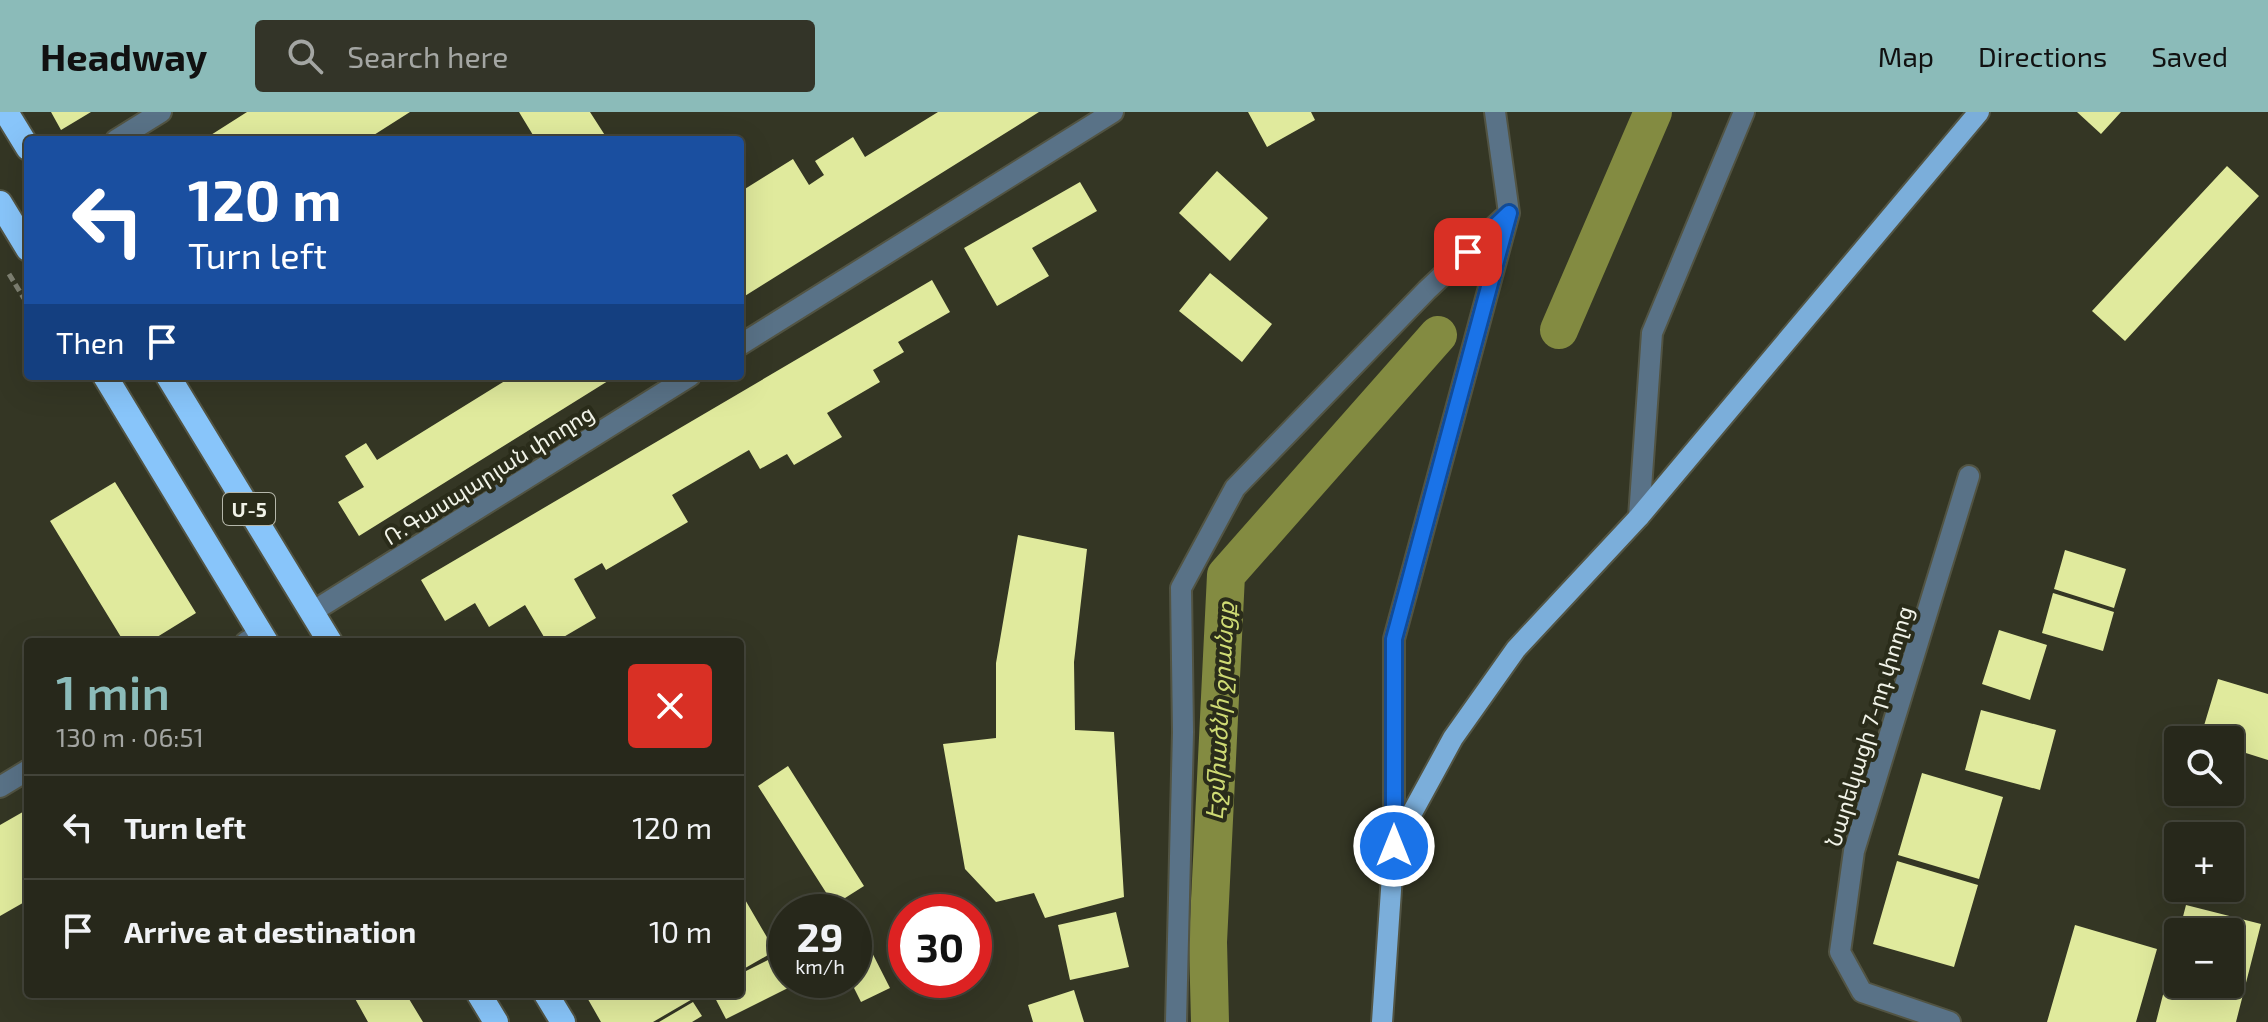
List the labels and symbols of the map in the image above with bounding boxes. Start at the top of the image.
pin [1434,218,1502,286]
street label: Ռ.Գասպարյան փողոց [378,399,599,550]
road number: Մ-5 [223,493,275,525]
water label: Էջմիածնի ջրանցք [1199,599,1240,821]
street label: Նարեկացի 7-րդ փողոց [1819,603,1918,850]
position arrow [1352,804,1436,888]
speed limit sign: 30 [888,894,992,998]

